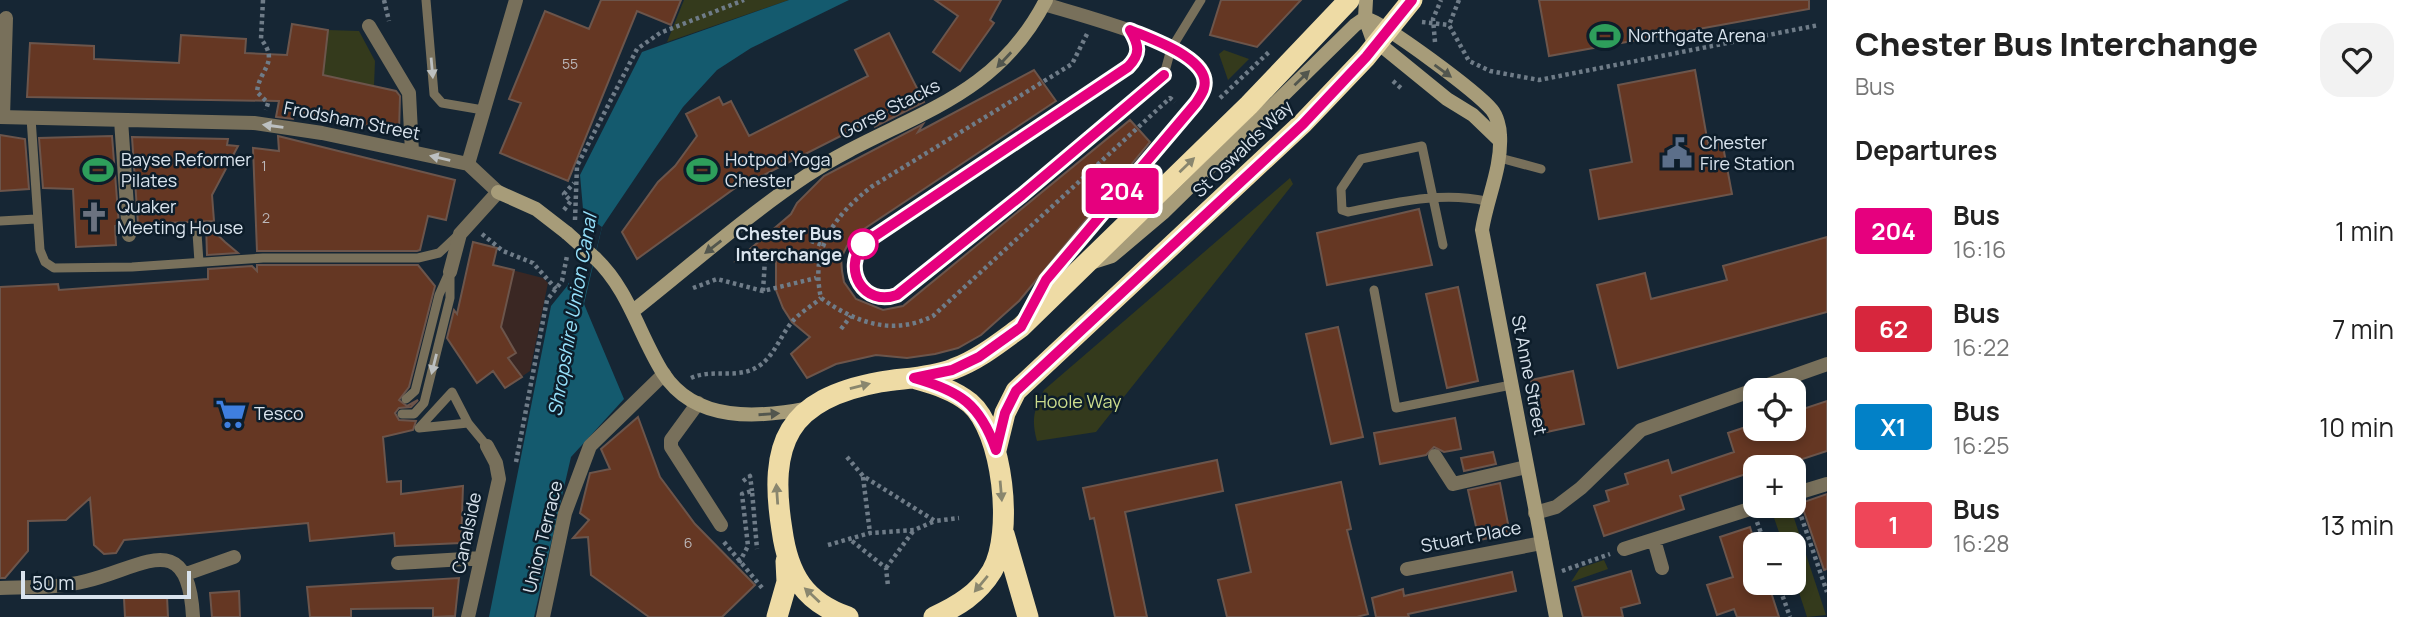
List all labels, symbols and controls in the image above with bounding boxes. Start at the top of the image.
sports icon: Northgate Arena [1588,19,1622,53]
text: Chester Bus Interchange [1855,21,2258,66]
place label: Northgate Arena [1628,23,1766,47]
button: heart [2320,23,2394,97]
one-way arrow [997,51,1013,68]
house number: 55 [562,54,578,73]
one-way arrow [427,57,438,79]
one-way arrow [1434,64,1453,78]
one-way arrow [1293,70,1310,86]
text: Bus [1855,70,1895,102]
street label: Gorse Stacks [835,73,944,144]
street label: St Oswalds Way [1187,94,1298,202]
street label: Frodsham Street [282,95,422,145]
one-way arrow [261,120,283,131]
place label: Chester Fire Station [1700,130,1795,175]
text: Departures [1855,132,1997,168]
public building icon: Chester Fire Station [1660,136,1694,170]
place label: Bayse Reformer Pilates [121,147,252,192]
place label: Hotpod Yoga Chester [725,147,831,192]
one-way arrow [429,152,451,163]
sports icon: Bayse Reformer Pilates [81,153,115,187]
sports icon: Hotpod Yoga Chester [685,153,719,187]
house number: 1 [261,156,267,175]
one-way arrow [1178,157,1195,174]
line badge: 204 [1082,168,1162,214]
text: 204 [1100,174,1144,207]
place label: Quaker Meeting House [117,194,243,239]
text: Bus [1953,197,2000,233]
church icon: Quaker Meeting House [77,200,111,234]
house number: 2 [262,208,270,227]
water label: Shropshire Union Canal [541,209,603,418]
text: 1 min [2335,213,2394,249]
text: 204 [1871,214,1916,247]
place label: Chester Bus Interchange [735,221,842,266]
marker: Chester Bus Interchange [848,229,878,259]
text: 16:16 [1953,233,2006,265]
one-way arrow [705,240,723,255]
text: Bus [1953,295,2000,331]
text: 7 min [2332,311,2394,347]
text: 62 [1879,312,1908,345]
street label: St Anne Street [1507,313,1553,437]
text: 16:22 [1953,331,2009,363]
one-way arrow [428,353,439,375]
map controls [1743,378,1806,595]
button: locate [1743,378,1806,441]
one-way arrow [850,381,872,392]
park label: Hoole Way [1035,389,1122,413]
text: Bus [1953,393,2000,429]
supermarket icon: Tesco [214,397,248,431]
place label: Tesco [254,401,304,425]
one-way arrow [758,408,780,419]
text: 10 min [2319,409,2394,445]
text: X1 [1880,410,1907,443]
text: 16:25 [1953,429,2010,461]
button: + [1743,455,1806,518]
street label: Union Terrace [516,478,568,596]
one-way arrow [996,480,1007,502]
one-way arrow [771,483,782,505]
street label: Canalside [446,490,486,576]
text: Bus [1953,491,2000,527]
text: 13 min [2321,507,2394,543]
text: 1 [1888,508,1899,541]
street label: Stuart Place [1419,515,1523,557]
text: 16:28 [1953,527,2010,559]
button: − [1743,532,1806,595]
house number: 6 [684,533,692,552]
scale bar [21,568,191,600]
text: 50 m [32,570,74,596]
one-way arrow [974,575,989,593]
one-way arrow [803,587,821,603]

